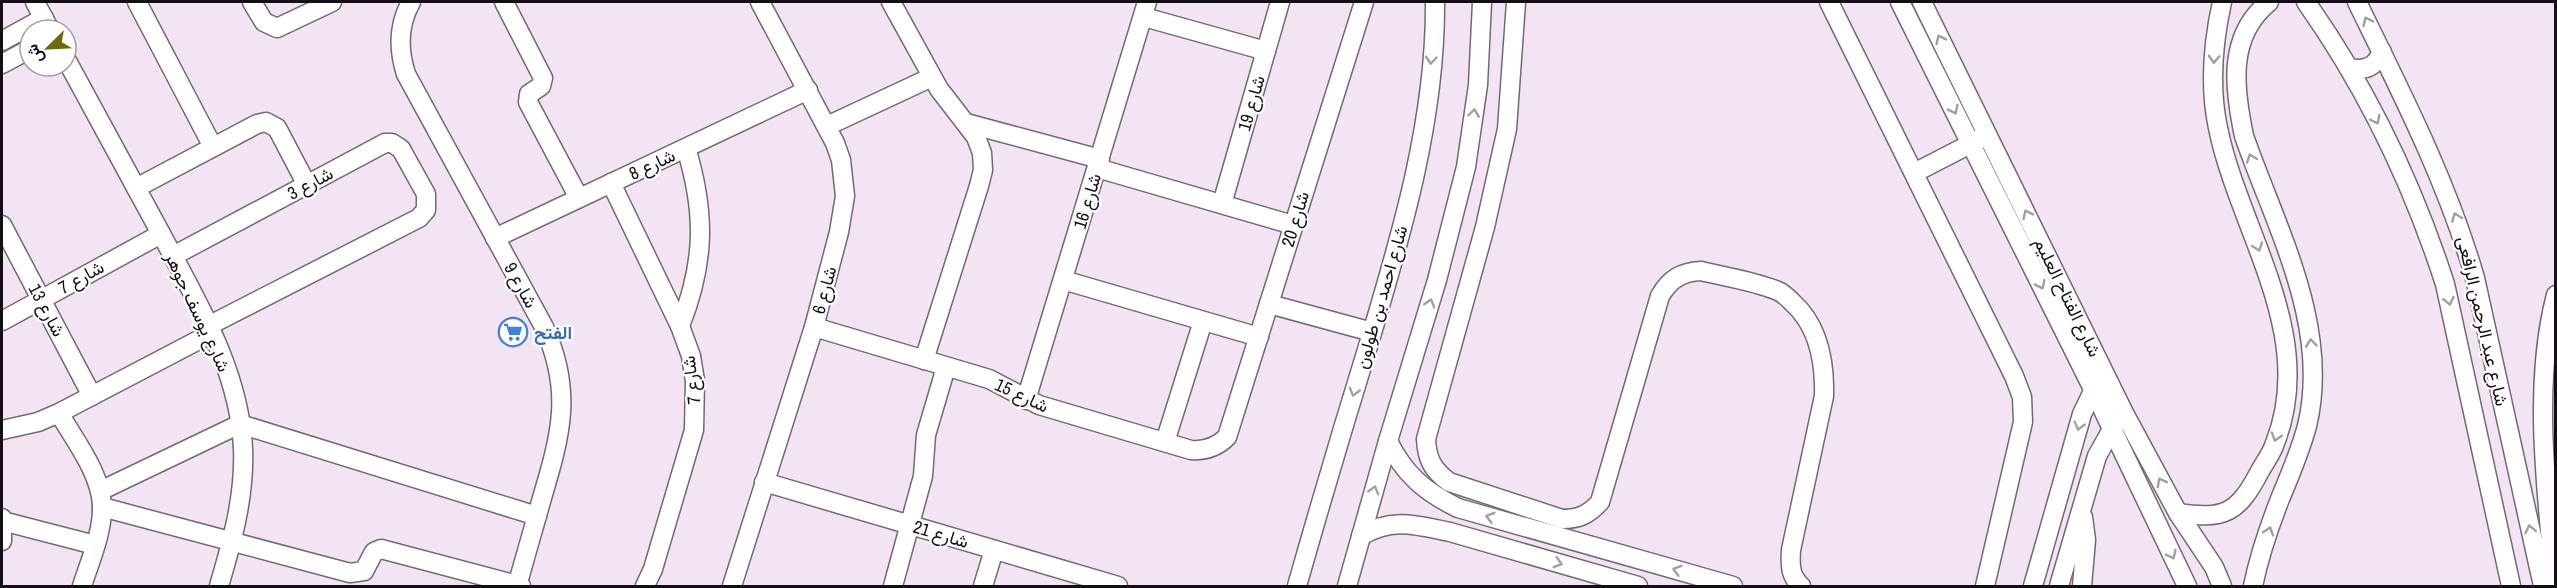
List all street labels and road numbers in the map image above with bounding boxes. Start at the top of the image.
street label: شارع 19 [1231,72,1271,134]
street label: شارع 8 [625,142,679,186]
street label: شارع 3 [283,161,337,205]
street label: شارع 16 [1067,170,1107,232]
street label: شارع 20 [1275,188,1315,250]
street label: شارع احمد بن طولون [1349,222,1413,372]
street label: شارع الفتاح العليم [2028,233,2108,361]
street label: شارع عبد الرحمن الرافعى [2451,234,2515,408]
street label: شارع يوسف جوهر [159,247,237,376]
street label: شارع 7 [54,254,108,300]
street label: شارع 9 [498,258,544,312]
street label: شارع 6 [806,263,842,317]
street label: شارع 13 [23,279,71,341]
street label: شارع 7 [676,354,706,406]
street label: شارع 15 [991,372,1053,418]
street label: شارع 21 [910,514,972,554]

